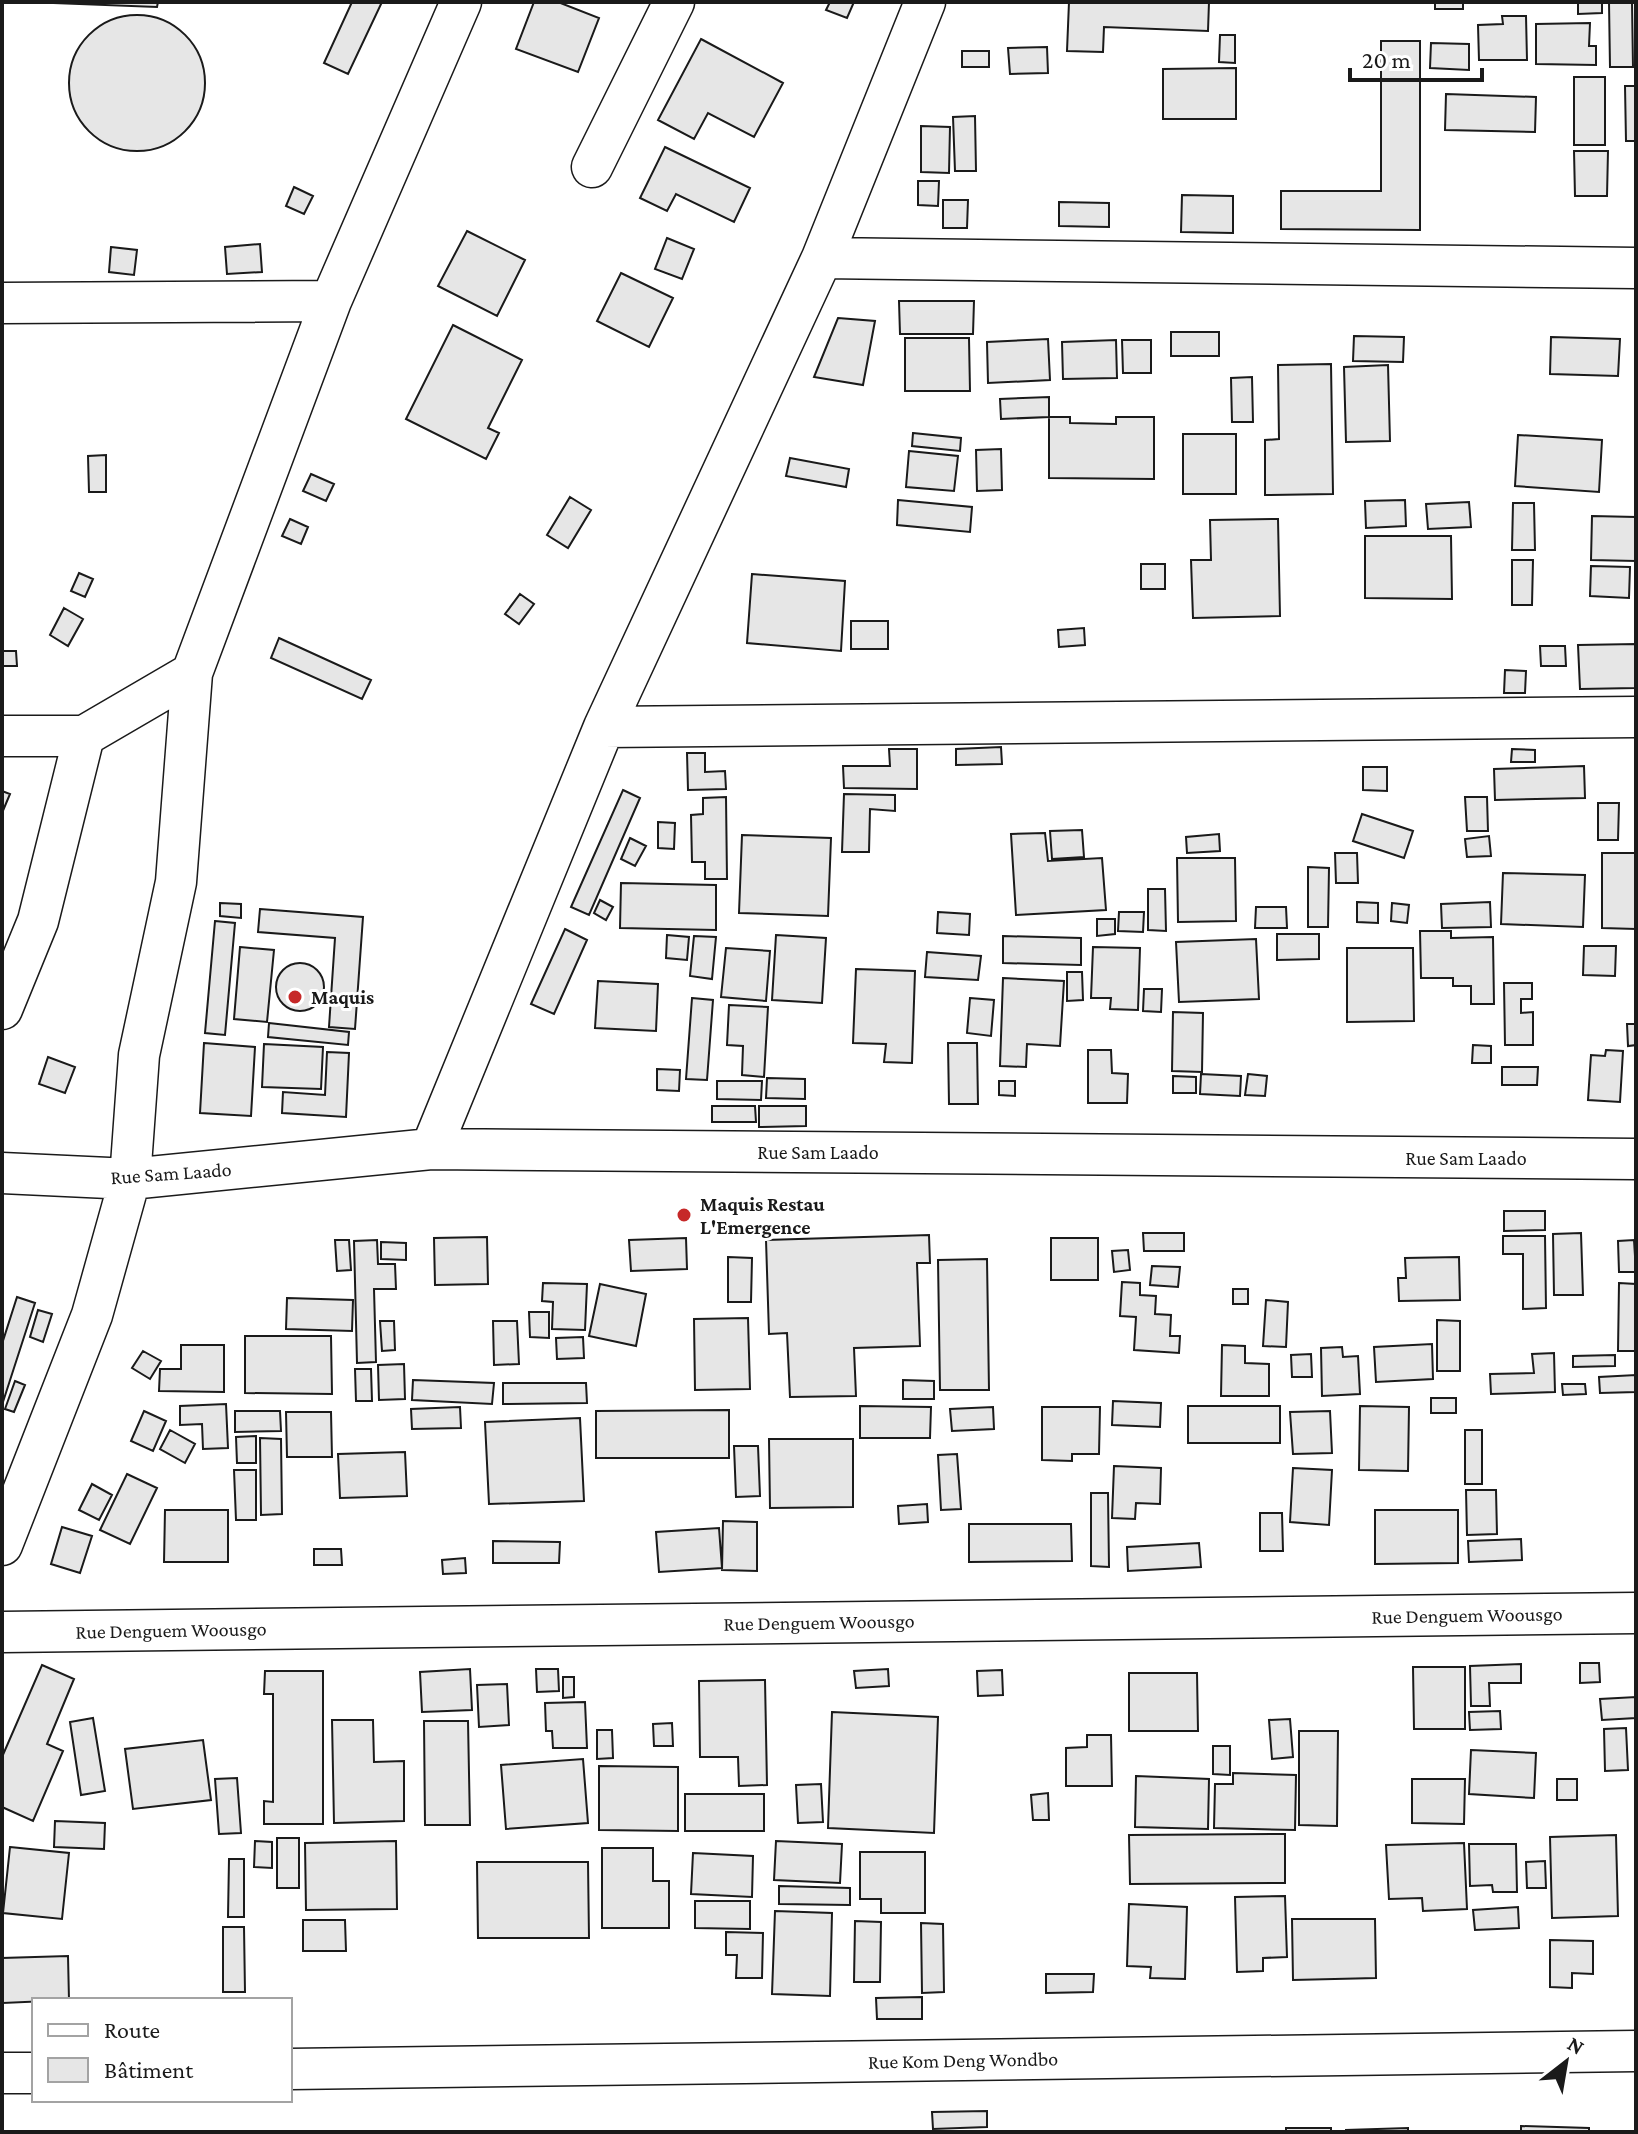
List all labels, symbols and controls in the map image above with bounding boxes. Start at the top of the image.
scale bar [1350,32,1482,82]
text: 20 m [1362,46,1411,73]
place label: Maquis [311,986,374,1008]
marker: Maquis [286,988,304,1006]
street label: Rue Sam Laado [757,1141,879,1163]
street label: Rue Sam Laado [1405,1147,1527,1169]
street label: Rue Sam Laado [110,1158,232,1188]
place label: Maquis Restau L'Emergence [700,1193,825,1238]
marker: Maquis Restau L'Emergence [675,1206,693,1224]
street label: Rue Denguem Woousgo [1371,1602,1563,1629]
street label: Rue Denguem Woousgo [723,1609,915,1636]
street label: Rue Denguem Woousgo [75,1617,267,1644]
legend [32,1998,292,2102]
text: Route [104,2016,160,2043]
north arrow [1526,2022,1606,2102]
text: N [1563,2031,1589,2060]
street label: Rue Kom Deng Wondbo [868,2047,1058,2074]
text: Bâtiment [104,2056,194,2083]

